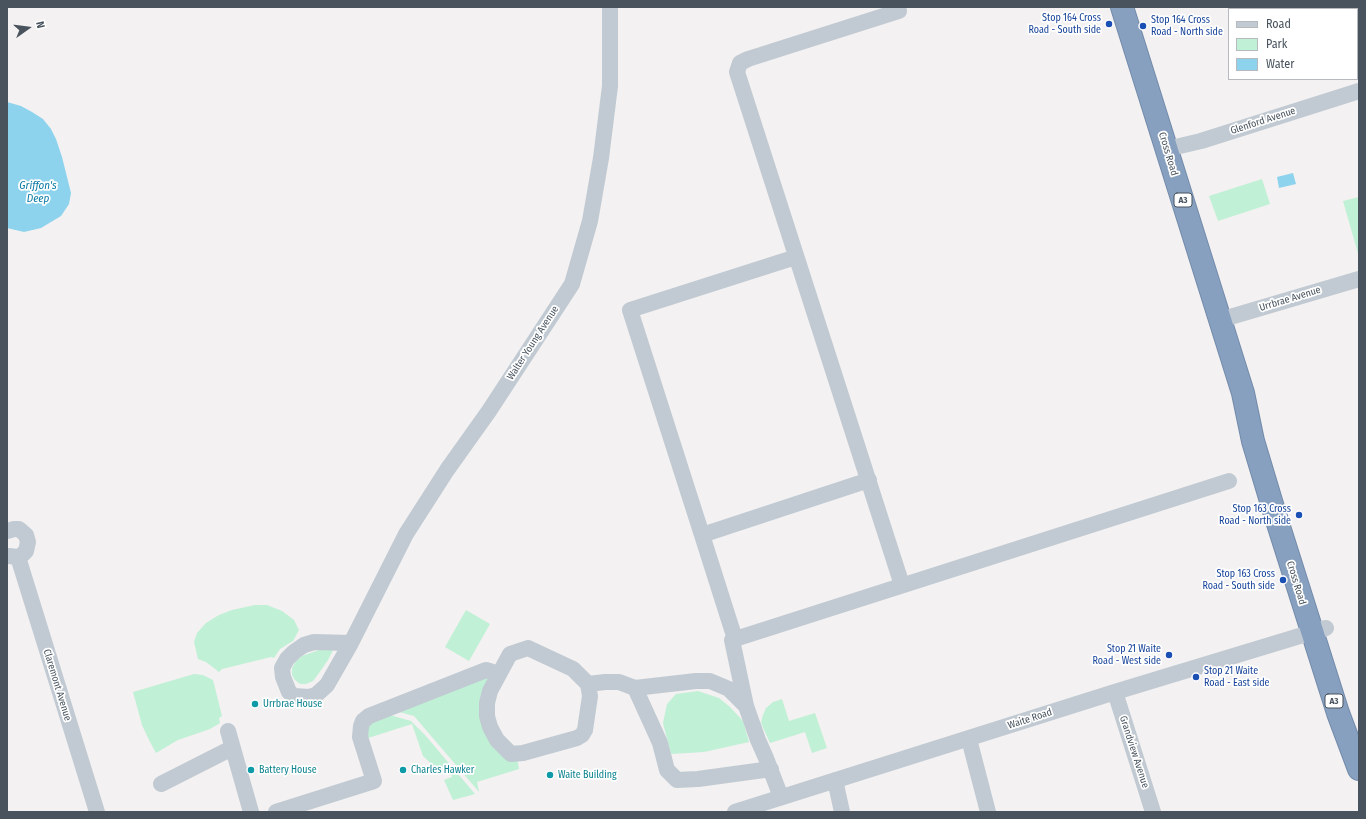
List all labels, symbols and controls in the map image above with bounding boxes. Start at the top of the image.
north arrow [8,8,48,48]
legend [1228,8,1358,80]
place label: Stop 164 Cross Road - South side [1028,12,1101,36]
place label: Stop 164 Cross Road - North side [1151,14,1223,38]
text: Road [1266,17,1291,31]
marker: Stop 164 Cross Road - South side [1104,19,1114,29]
text: N [33,20,47,30]
marker: Stop 164 Cross Road - North side [1138,21,1148,31]
text: Park [1266,37,1287,51]
text: Water [1266,57,1294,71]
street label: Glenford Avenue [1229,105,1297,137]
street label: Cross Road [1156,131,1180,177]
water label: Griffon's Deep [19,179,57,205]
road number: A3 [1174,193,1192,207]
street label: Urrbrae Avenue [1258,284,1322,314]
street label: Walter Young Avenue [505,304,561,382]
place label: Stop 163 Cross Road - North side [1219,503,1291,526]
marker: Stop 163 Cross Road - North side [1294,510,1304,520]
street label: Cross Road [1284,560,1308,606]
place label: Stop 163 Cross Road - South side [1202,568,1275,592]
marker: Stop 163 Cross Road - South side [1278,575,1288,585]
place label: Stop 21 Waite Road - West side [1093,643,1161,666]
street label: Claremont Avenue [40,648,74,722]
marker: Stop 21 Waite Road - West side [1164,650,1174,660]
place label: Stop 21 Waite Road - East side [1204,665,1269,688]
marker: Stop 21 Waite Road - East side [1191,672,1201,682]
road number: A3 [1325,694,1343,708]
place label: Urrbrae House [263,698,322,710]
marker: Urrbrae House [250,699,260,709]
street label: Waite Road [1006,706,1054,732]
street label: Grandview Avenue [1117,714,1151,790]
place label: Battery House [259,764,317,776]
place label: Charles Hawker [411,764,474,776]
marker: Battery House [246,765,256,775]
marker: Charles Hawker [398,765,408,775]
place label: Waite Building [558,769,617,781]
marker: Waite Building [545,770,555,780]

